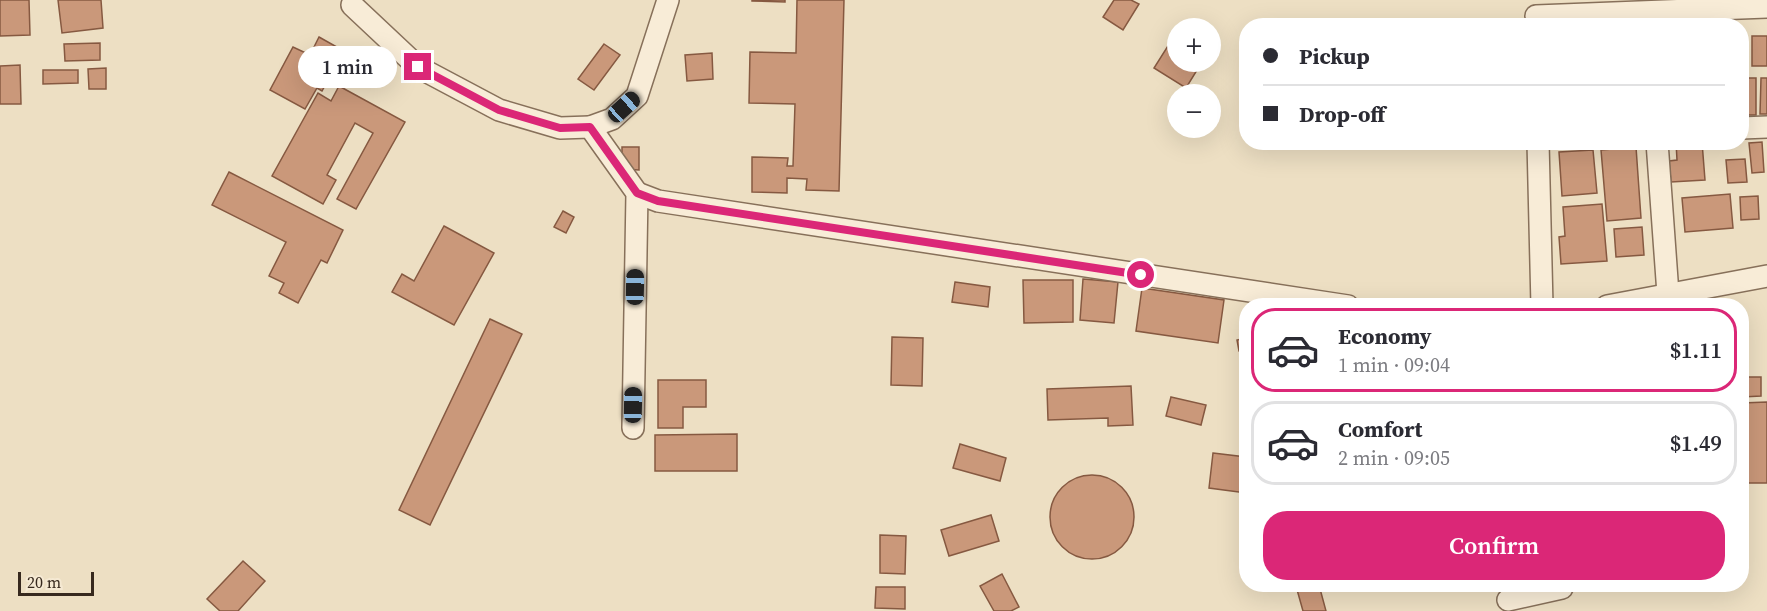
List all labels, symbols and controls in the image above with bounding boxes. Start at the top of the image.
map controls [1167,18,1221,138]
button: + [1167,18,1221,72]
text: Pickup [1299,41,1370,71]
callout: 1 min [298,46,397,88]
text: 1 min [322,53,373,81]
route end [404,53,431,80]
button: − [1167,84,1221,138]
car [605,88,643,126]
text: Drop-off [1299,99,1385,129]
route start [1127,261,1154,288]
car [626,269,644,305]
text: Economy [1338,321,1432,351]
icon: car [1266,323,1320,377]
text: $1.11 [1670,335,1722,365]
text: 1 min · 09:04 [1338,351,1450,379]
car [624,387,642,423]
text: Comfort [1338,414,1422,444]
icon: car [1266,416,1320,470]
text: $1.49 [1670,428,1722,458]
text: 2 min · 09:05 [1338,444,1450,472]
button: Confirm [1263,511,1725,580]
scale bar [18,569,94,596]
text: 20 m [27,571,61,593]

